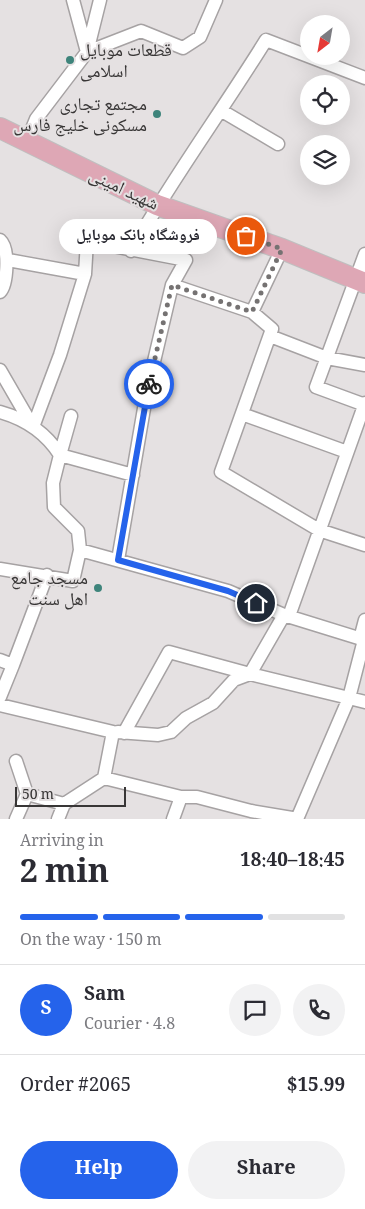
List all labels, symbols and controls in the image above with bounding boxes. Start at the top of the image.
north arrow [300,15,350,65]
map controls [300,15,350,185]
place label: قطعات موبایل اسلامی [80,37,172,88]
marker: قطعات موبایل اسلامی [64,54,76,66]
button: locate [300,75,350,125]
place label: مجتمع تجاری مسکونی خلیج فارس [13,91,147,142]
marker: مجتمع تجاری مسکونی خلیج فارس [151,108,163,120]
button: layers [300,135,350,185]
street label: شهید امینی [83,162,163,220]
pin [225,215,267,257]
callout: فروشگاه بانک موبایل [59,218,216,254]
icon: bag [232,222,260,250]
text: فروشگاه بانک موبایل [76,223,200,250]
courier [124,359,174,409]
icon: bike [135,370,163,398]
place label: مسجد جامع اهل سنت [11,565,88,616]
marker: مسجد جامع اهل سنت [92,582,104,594]
pin [235,582,277,624]
icon: home [242,589,270,617]
scale bar [15,784,126,807]
text: 50 m [22,784,54,808]
text: Arriving in [20,829,104,856]
text: 18:40–18:45 [240,846,345,878]
text: 2 min [20,848,109,902]
text: On the way · 150 m [20,928,162,955]
text: Sam [84,980,125,1012]
button: chat [229,984,281,1036]
button: phone [293,984,345,1036]
text: S [40,994,52,1026]
text: Courier · 4.8 [84,1012,175,1039]
text: Order #2065 [20,1071,131,1103]
text: $15.99 [287,1071,345,1103]
button: Help [20,1141,178,1199]
button: Share [188,1141,345,1199]

